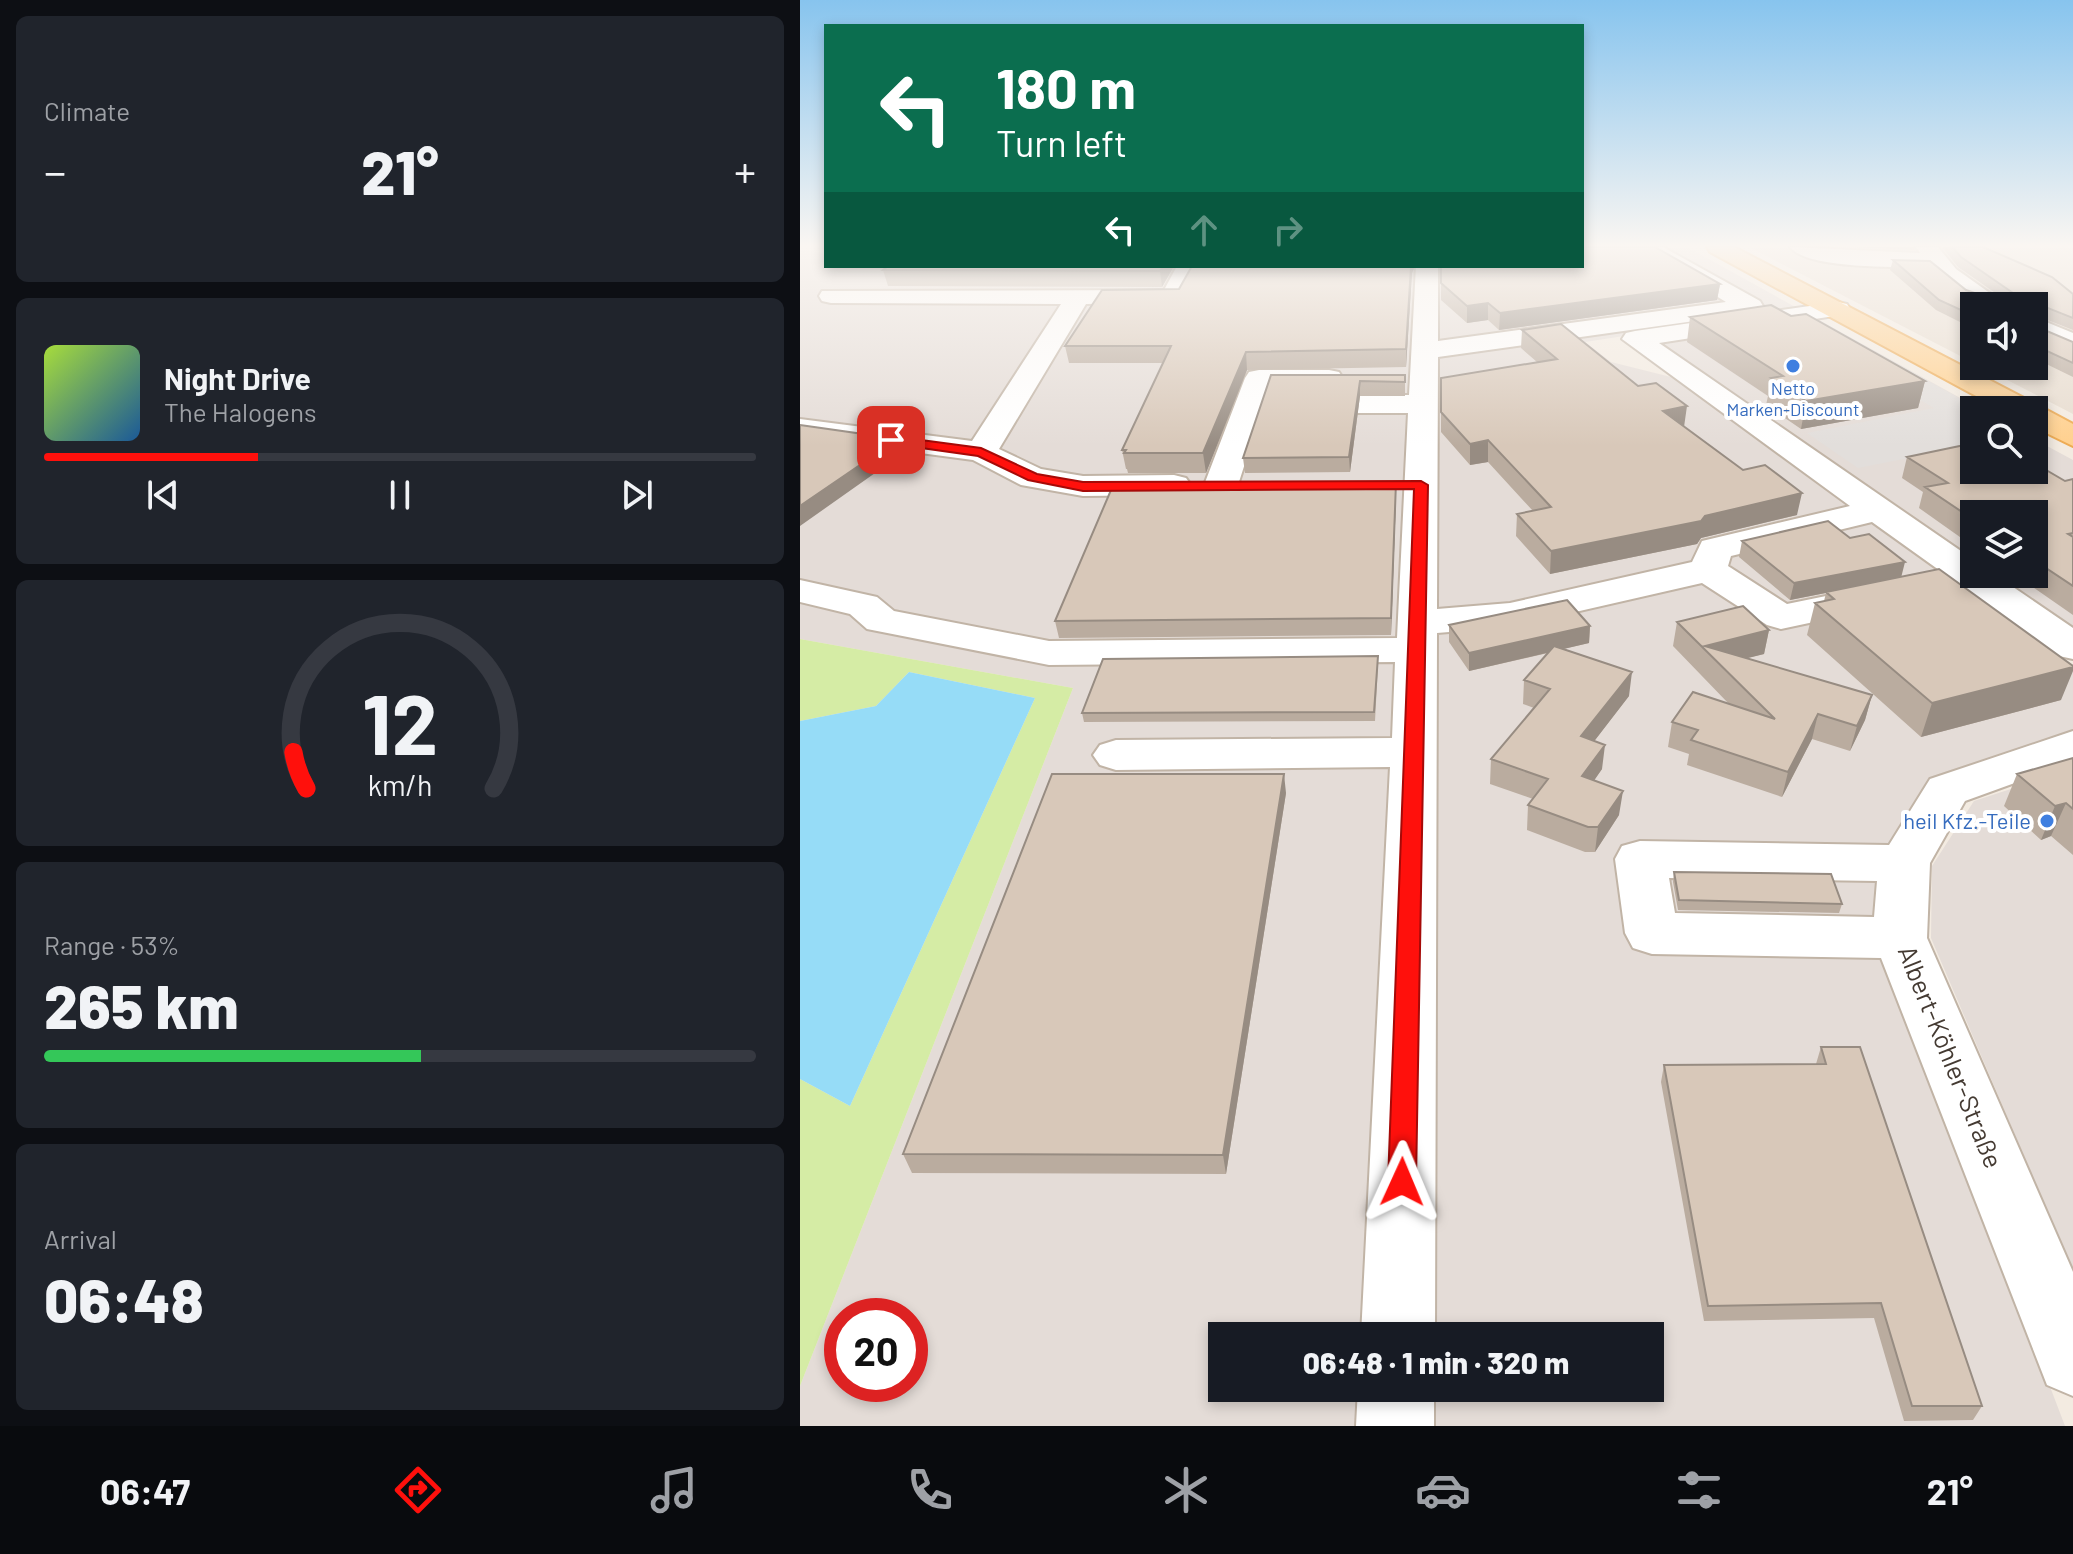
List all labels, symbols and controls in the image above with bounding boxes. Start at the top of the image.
text: 180 m [996,53,1136,120]
icon: left [864,56,968,160]
text: Climate [44,95,130,126]
text: Turn left [996,121,1127,164]
text: 21° [361,135,439,207]
text: − [44,144,66,197]
text: + [734,144,756,197]
icon: left [1098,208,1142,252]
icon: ahead [1182,208,1226,252]
icon: right [1266,208,1310,252]
map controls [1960,292,2048,588]
button: sound [1960,292,2048,380]
marker: Netto Marken-Discount [1784,357,1802,375]
text: Night Drive [164,360,311,396]
place label: Netto Marken-Discount [1727,377,1859,420]
text: The Halogens [164,396,316,427]
button: search [1960,396,2048,484]
pin [857,406,925,474]
icon: arrive [869,418,913,462]
icon: previous [141,473,185,517]
icon: pause [378,473,422,517]
icon: next [615,473,659,517]
button: layers [1960,500,2048,588]
text: 12 [362,672,438,772]
text: km/h [368,767,432,802]
place label: heil Kfz.-Teile [1903,807,2031,833]
marker: heil Kfz.-Teile [2038,812,2056,830]
text: Range · 53% [44,929,180,960]
street label: Albert-Köhler-Straße [1893,941,2010,1172]
text: 265 km [44,969,239,1041]
position arrow [1360,1140,1444,1224]
text: Arrival [44,1223,117,1254]
text: 06:48 [44,1263,204,1335]
speed limit sign: 20 [824,1298,928,1402]
text: 06:48 · 1 min · 320 m [1303,1344,1569,1380]
icon: directions [390,1462,446,1518]
icon: music [646,1462,702,1518]
icon: phone [902,1462,958,1518]
icon: climate [1158,1462,1214,1518]
icon: car [1415,1462,1471,1518]
icon: filters [1671,1462,1727,1518]
text: 06:47 [100,1469,190,1512]
text: 21° [1927,1469,1973,1512]

